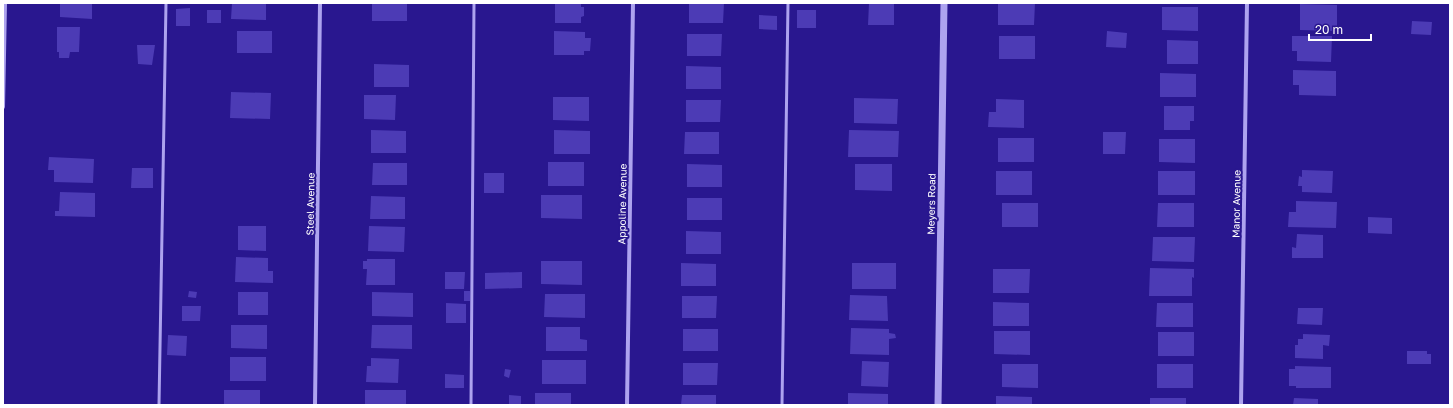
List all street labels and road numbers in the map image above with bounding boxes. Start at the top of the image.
street label: Appoline Avenue [615,163,629,244]
street label: Manor Avenue [1229,170,1243,238]
street label: Steel Avenue [303,172,317,236]
street label: Meyers Road [924,173,938,235]

